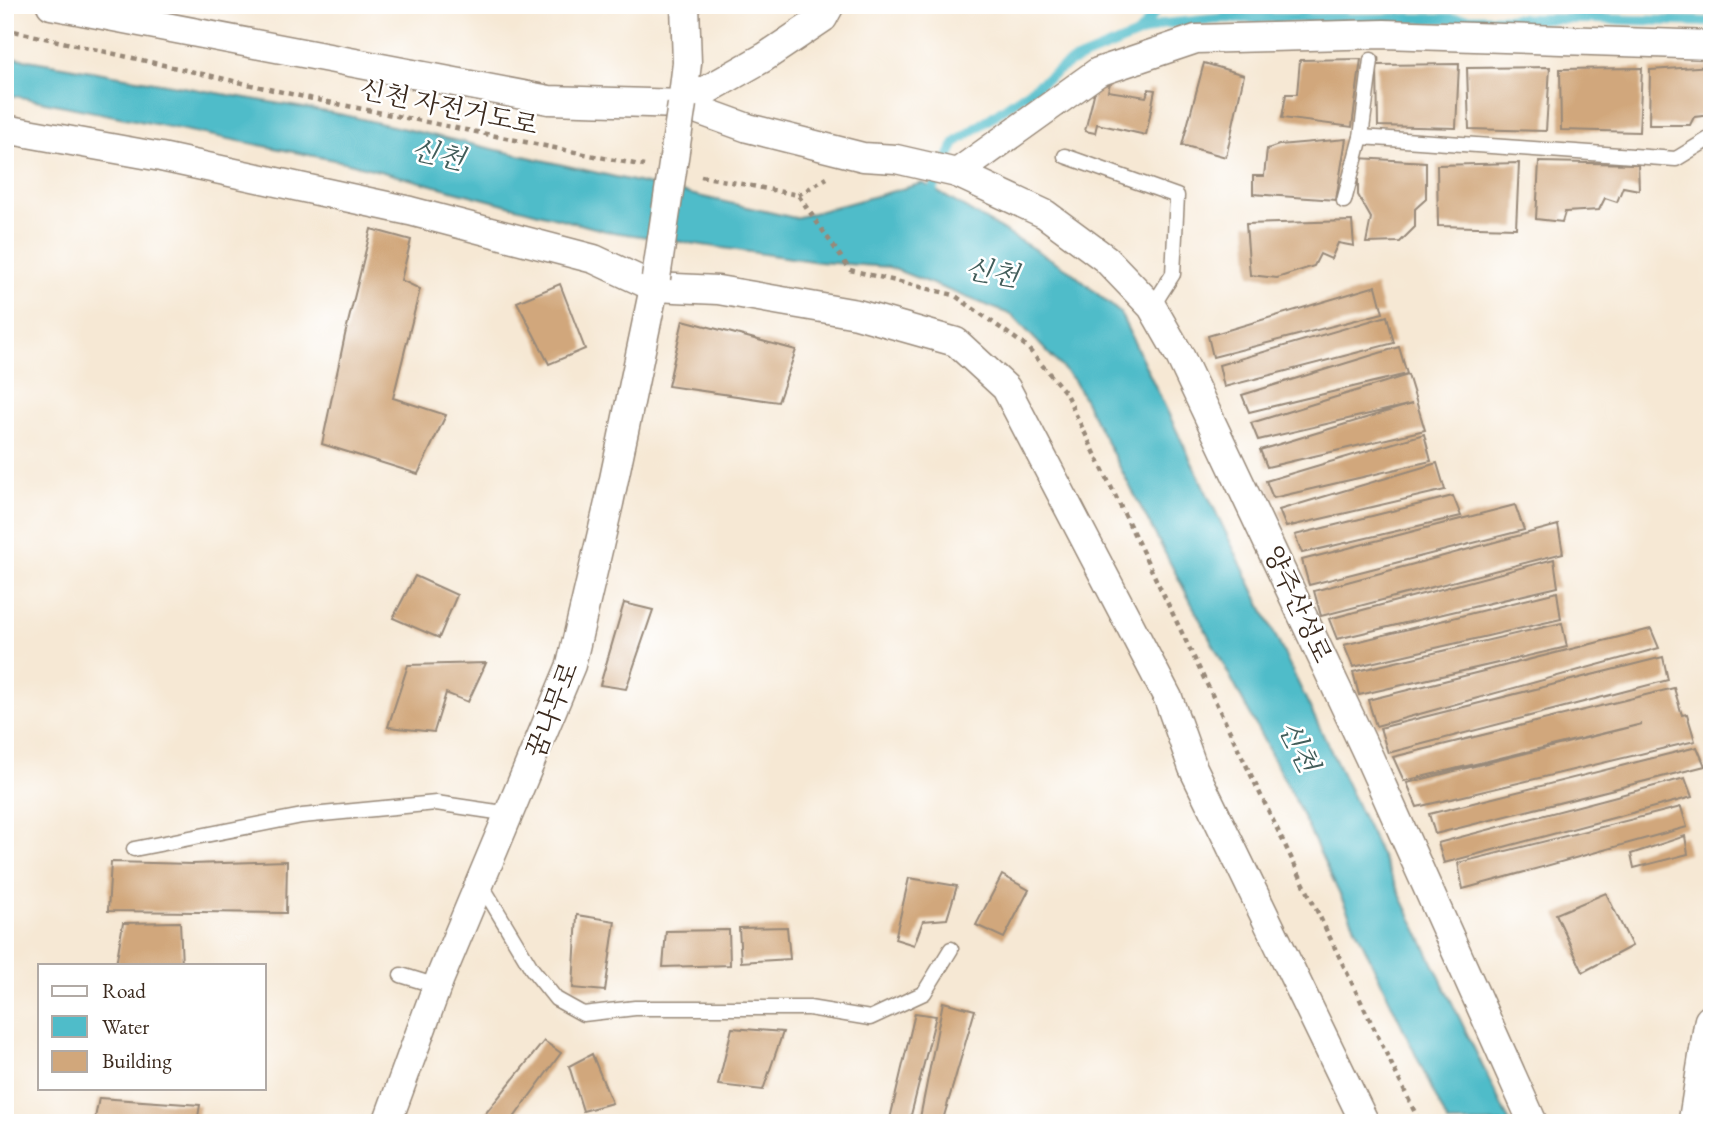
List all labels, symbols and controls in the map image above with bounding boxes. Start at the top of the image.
street label: 신천 자전거도로 [357,72,541,142]
water label: 신천 [408,130,470,178]
water label: 신천 [962,250,1024,295]
street label: 양주산성로 [1256,540,1340,668]
street label: 꿈나무로 [518,657,586,763]
water label: 신천 [1271,714,1328,780]
legend [38,964,266,1090]
text: Road [102,977,146,1004]
text: Water [102,1013,149,1040]
text: Building [102,1047,172,1074]

